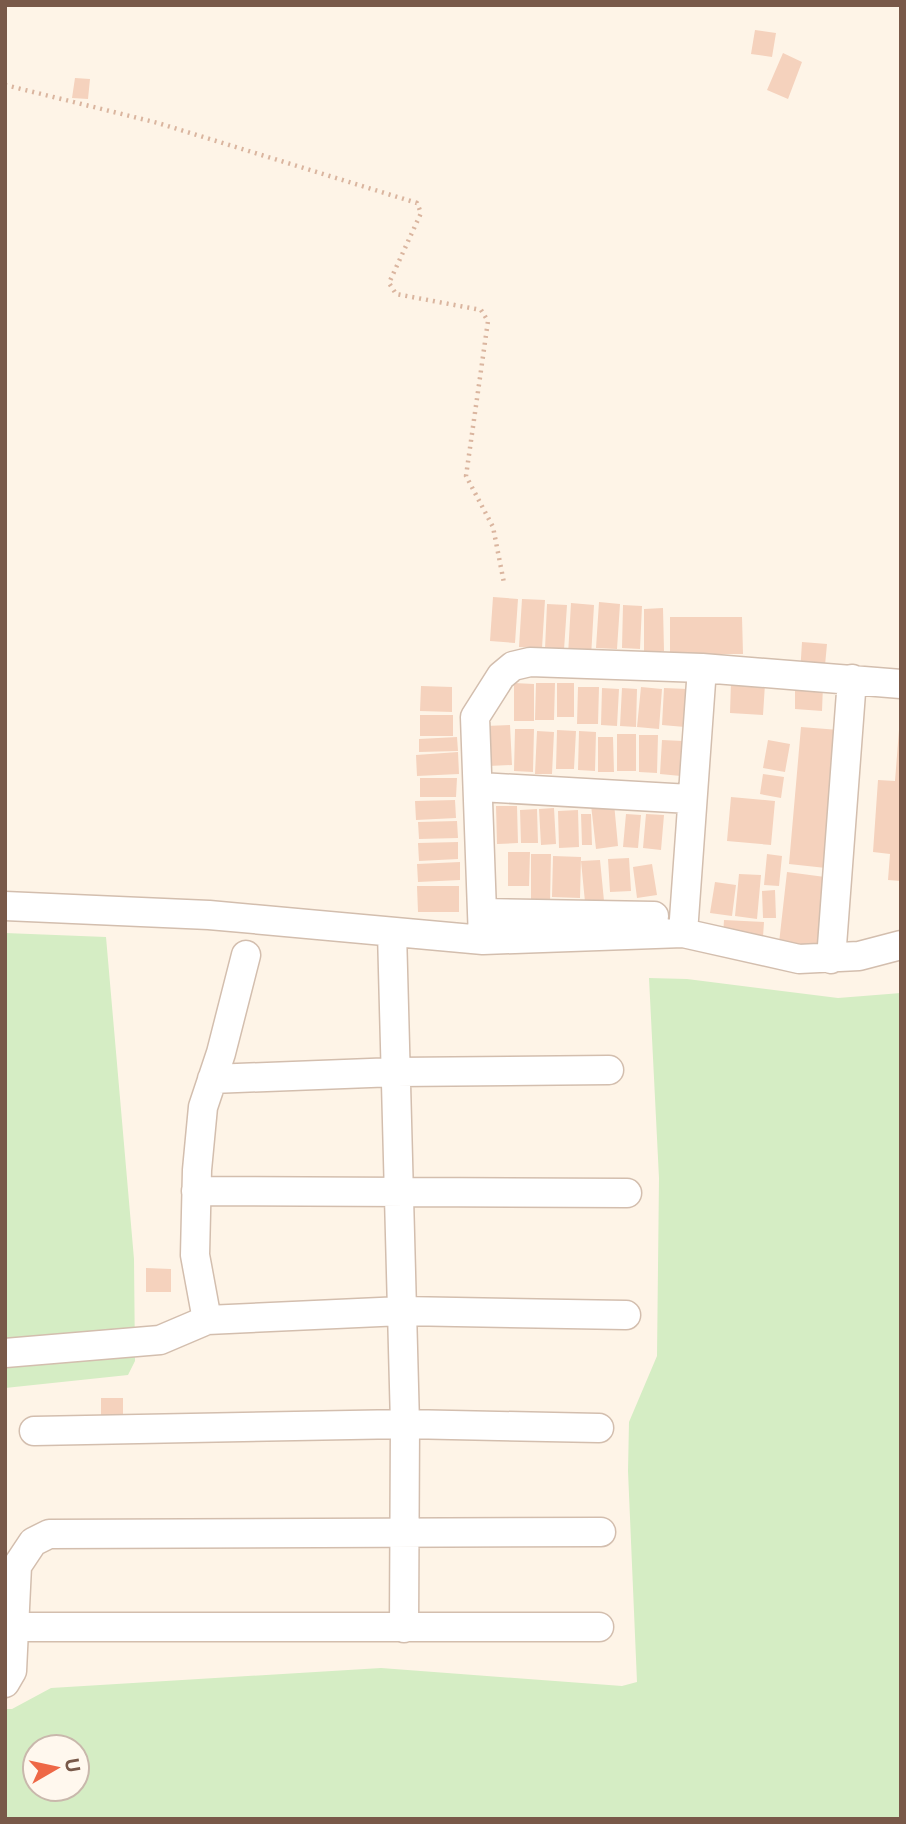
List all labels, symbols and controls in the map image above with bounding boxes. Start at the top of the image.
north arrow [21,1733,91,1803]
text: U [60,1757,85,1774]

